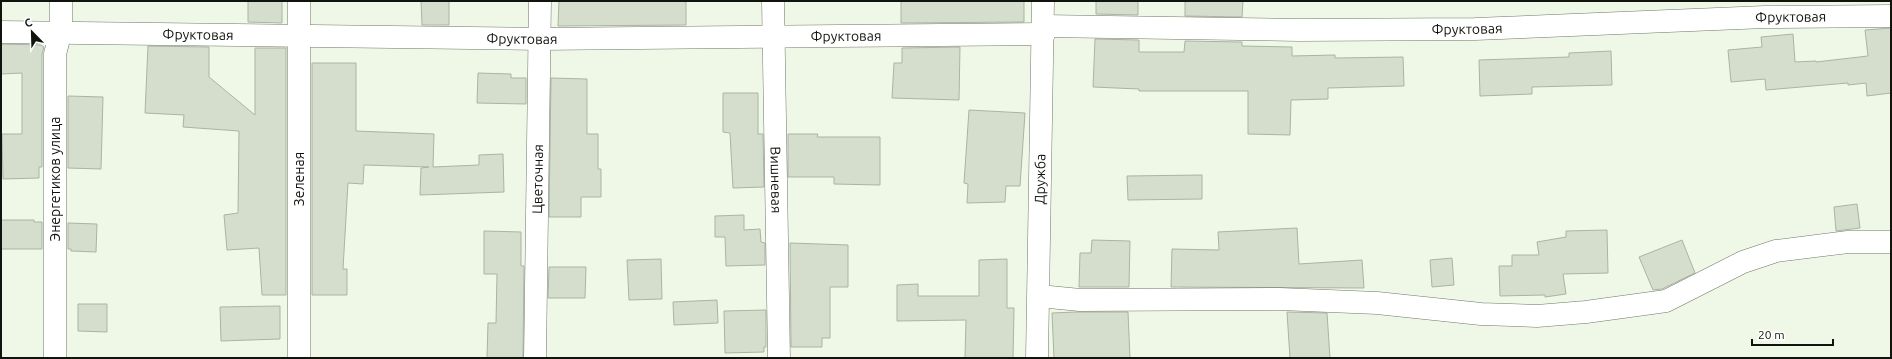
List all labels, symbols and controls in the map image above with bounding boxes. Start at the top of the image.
street label: Фруктовая [1755,9,1826,25]
north arrow [12,12,52,52]
text: С [23,16,34,30]
street label: Фруктовая [1431,20,1503,37]
street label: Фруктовая [162,26,234,43]
street label: Фруктовая [810,28,882,44]
street label: Фруктовая [486,30,558,47]
street label: Энергетиков улица [47,117,63,241]
street label: Цветочная [529,144,546,214]
street label: Вишневая [767,146,785,214]
street label: Зеленая [291,152,307,206]
street label: Дружба [1032,154,1048,204]
scale bar [1752,321,1833,347]
text: 20 m [1758,328,1785,341]

